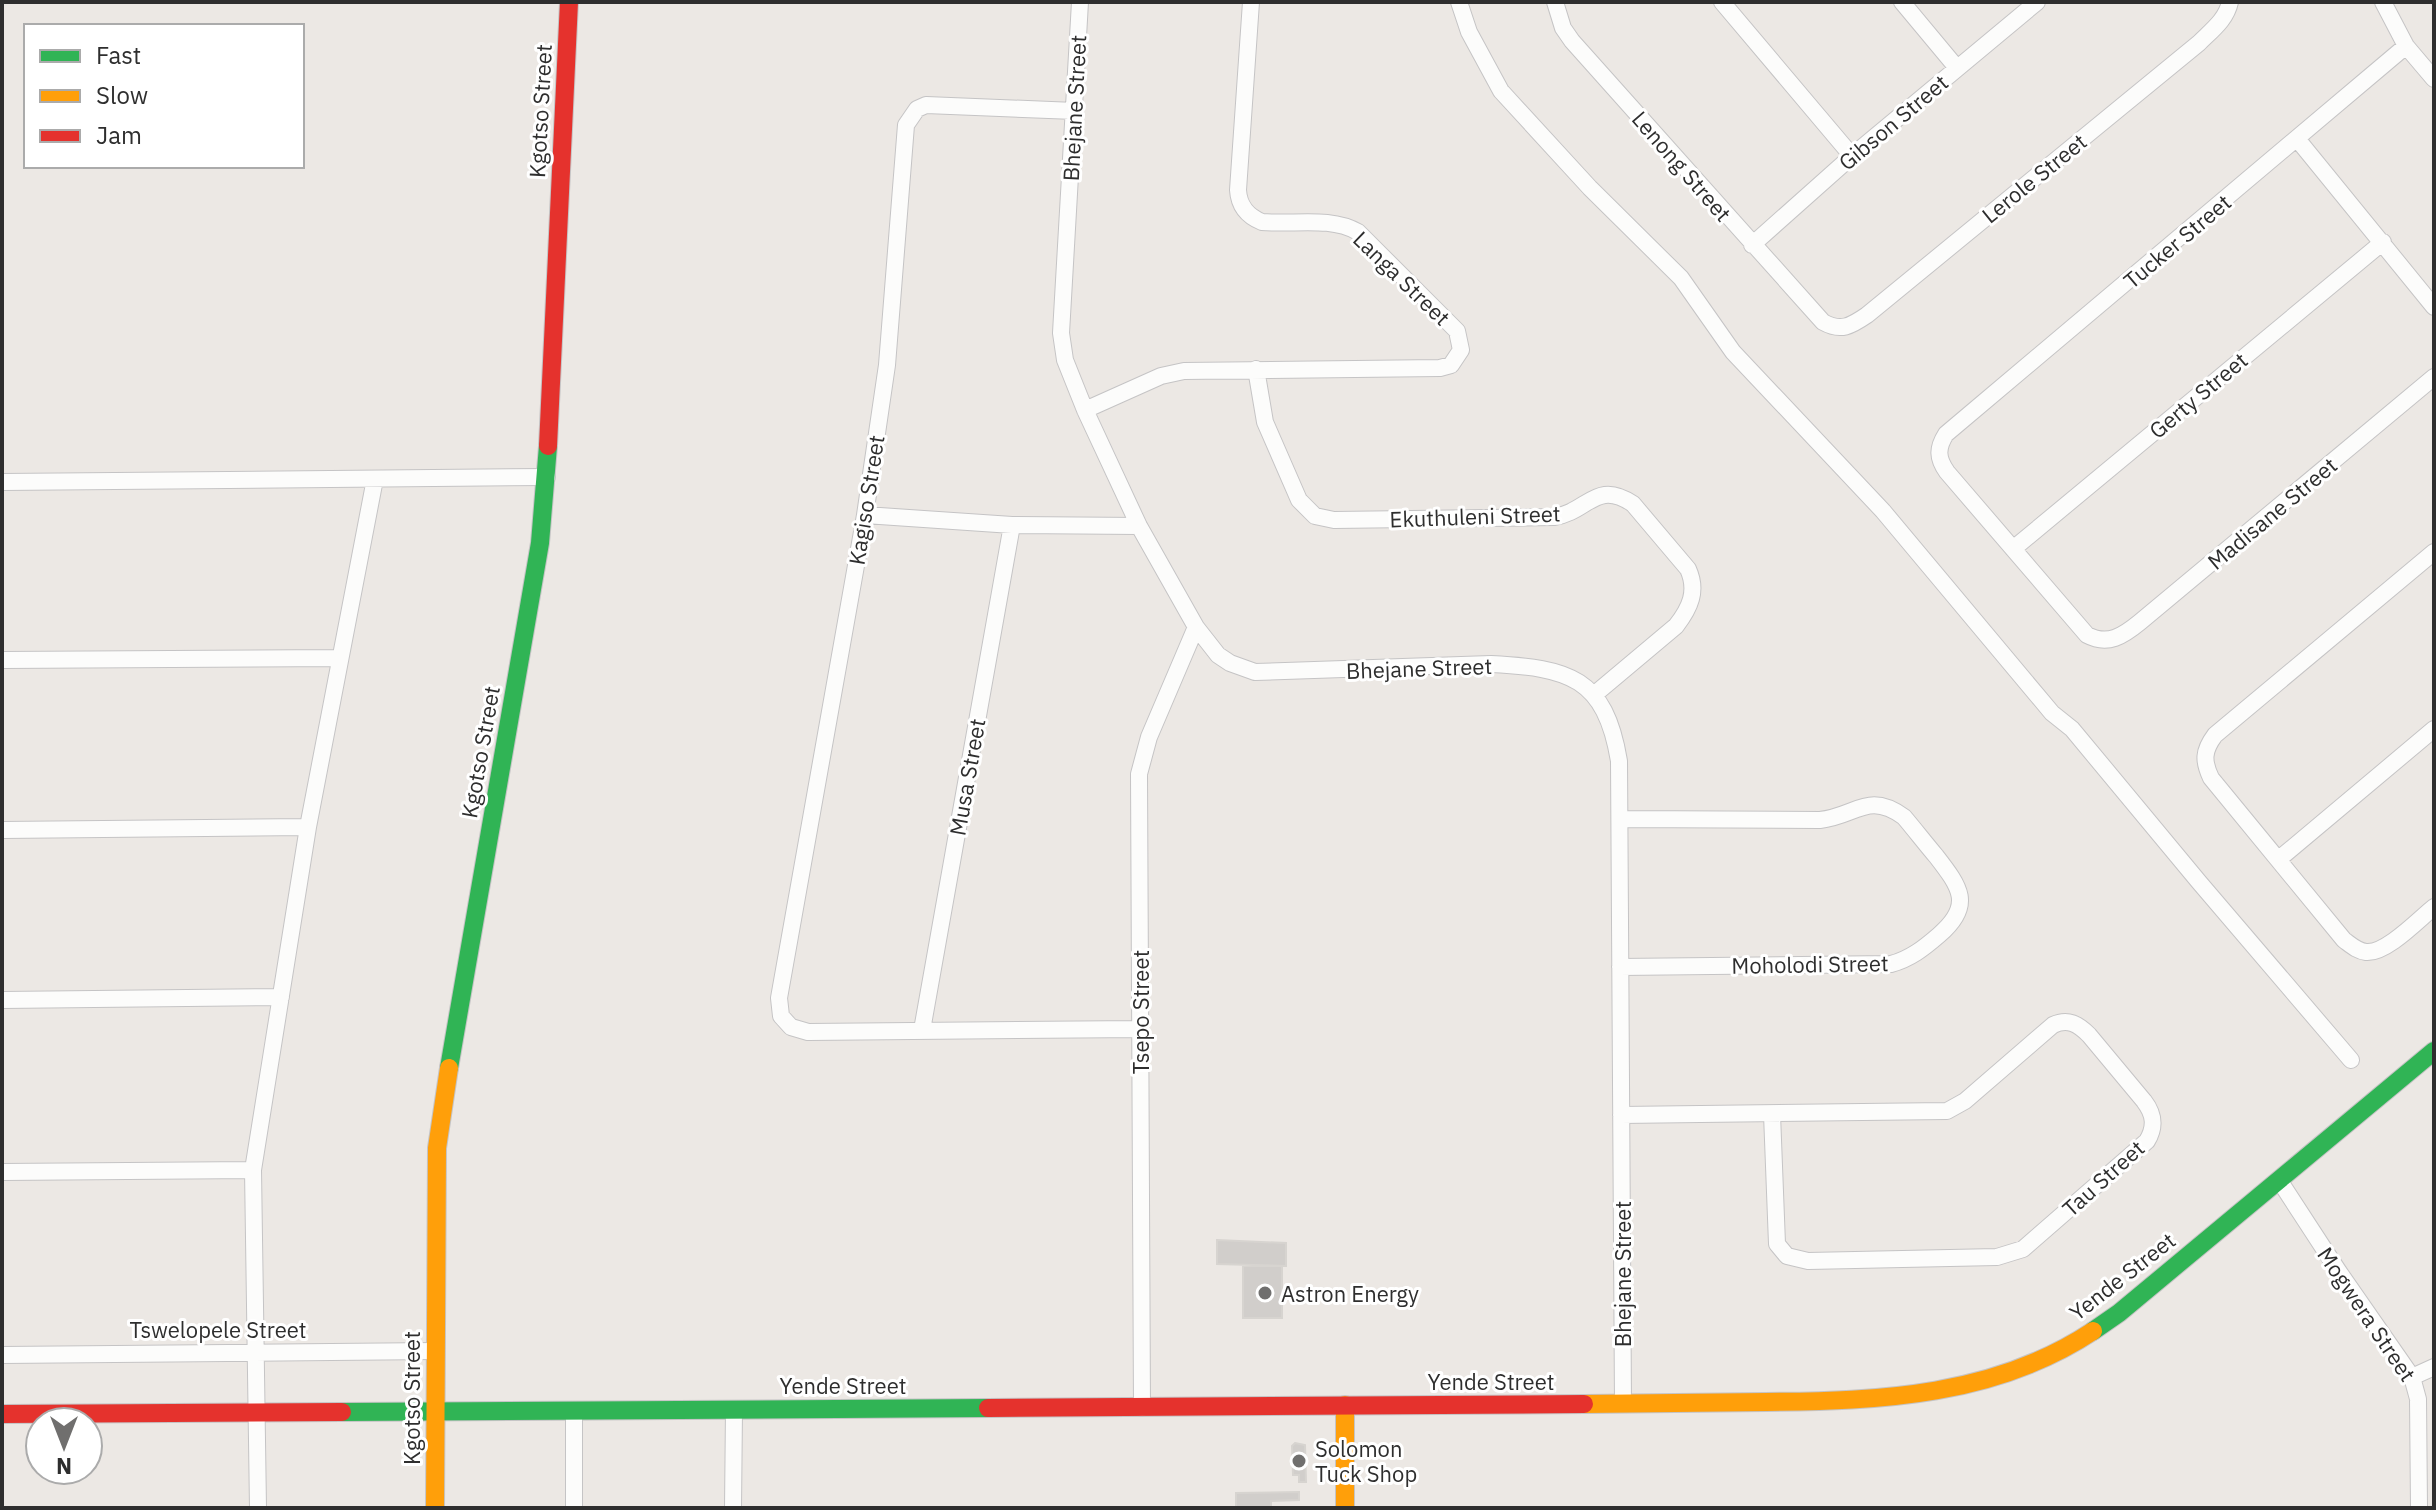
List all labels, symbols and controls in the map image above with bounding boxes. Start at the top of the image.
legend [24,24,304,168]
street label: Bhejane Street [1056,34,1092,182]
text: Fast [96,39,141,71]
street label: Kgotso Street [522,43,558,179]
street label: Gibson Street [1832,68,1954,176]
text: Slow [96,79,148,111]
street label: Lenong Street [1626,105,1738,227]
text: Jam [96,119,142,151]
street label: Lerole Street [1976,127,2092,229]
street label: Tucker Street [2117,187,2237,295]
street label: Langa Street [1347,224,1457,332]
street label: Gerty Street [2143,345,2253,445]
street label: Kagiso Street [841,433,891,567]
street label: Madisane Street [2201,450,2343,576]
street label: Ekuthuleni Street [1389,499,1561,533]
street label: Bhejane Street [1345,651,1493,685]
street label: Kgotso Street [454,684,506,820]
street label: Musa Street [942,716,992,838]
street label: Moholodi Street [1731,948,1889,980]
street label: Tsepo Street [1126,950,1155,1074]
street label: Tau Street [2056,1133,2150,1223]
street label: Bhejane Street [1608,1201,1637,1347]
street label: Yende Street [2063,1226,2181,1326]
street label: Mogwera Street [2311,1241,2423,1387]
place label: Astron Energy [1281,1279,1419,1308]
marker: Astron Energy [1256,1284,1274,1302]
street label: Tswelopele Street [129,1315,307,1344]
street label: Kgotso Street [397,1331,426,1465]
street label: Yende Street [1428,1367,1554,1396]
street label: Yende Street [780,1371,906,1400]
north arrow [24,1406,104,1486]
place label: Solomon Tuck Shop [1315,1434,1417,1488]
text: N [56,1452,72,1481]
marker: Solomon Tuck Shop [1290,1452,1308,1470]

